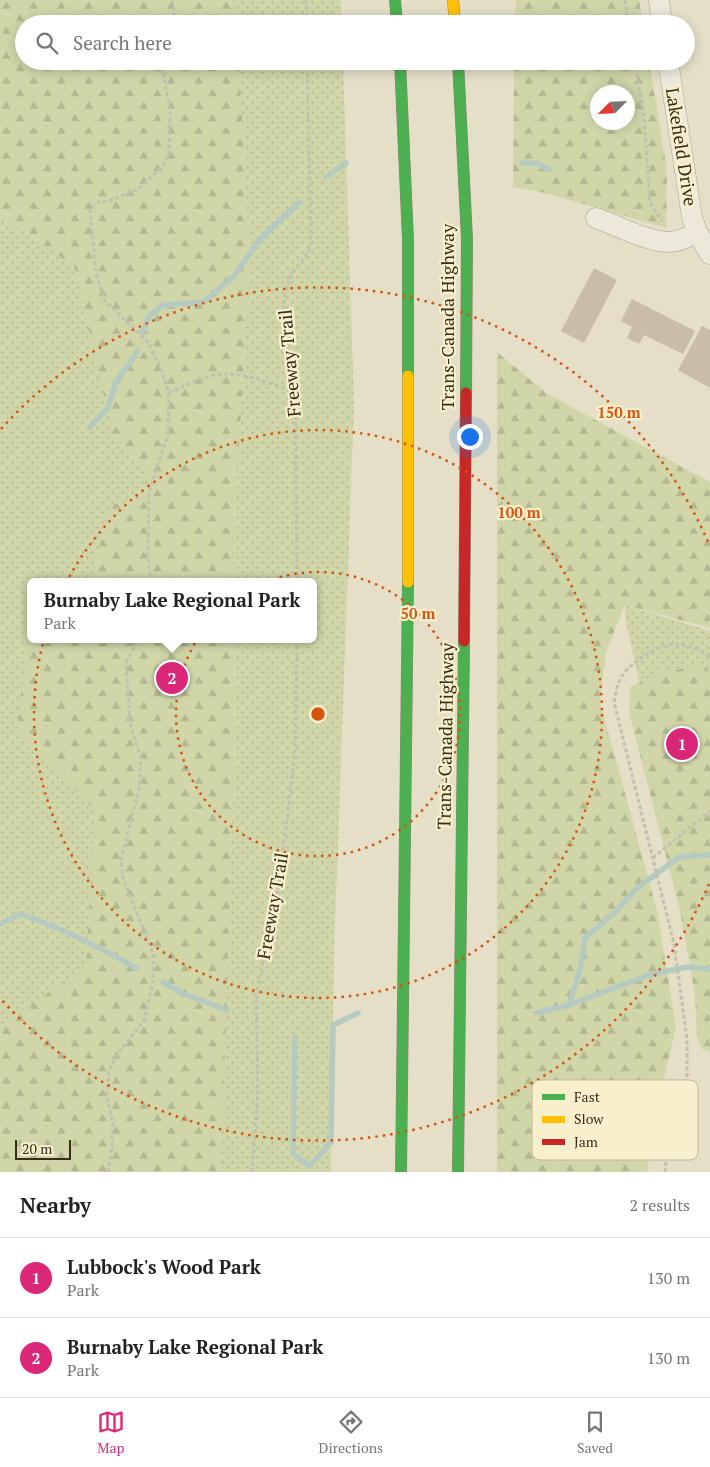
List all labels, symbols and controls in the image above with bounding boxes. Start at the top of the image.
search box [15,15,695,70]
icon: search [33,29,61,57]
text: Search here [73,30,172,55]
north arrow [590,85,635,130]
street label: Lakefield Drive [661,86,703,208]
street label: Trans-Canada Highway [435,223,459,410]
street label: Freeway Trail [272,308,306,418]
text: 150 m [597,402,641,422]
your location [457,424,483,450]
text: 100 m [497,502,541,522]
popup [27,578,317,643]
text: Burnaby Lake Regional Park [44,587,300,612]
text: 50 m [401,603,436,623]
text: Park [44,612,76,634]
street label: Trans-Canada Highway [431,642,459,829]
pin: 2 [156,659,188,697]
centre of rings [309,705,327,723]
pin: 1 [666,725,698,763]
street label: Freeway Trail [251,851,293,961]
legend [532,1080,698,1160]
text: Fast [574,1087,601,1106]
text: Slow [574,1109,604,1128]
text: Jam [574,1132,598,1151]
scale bar [15,1137,71,1160]
text: 20 m [22,1139,52,1158]
text: Nearby [20,1191,91,1219]
text: 2 results [630,1194,690,1216]
text: Lubbock's Wood Park [67,1254,261,1279]
text: 1 [31,1267,41,1289]
text: 130 m [647,1267,690,1289]
text: Park [67,1279,99,1301]
text: Burnaby Lake Regional Park [67,1334,323,1359]
text: 2 [31,1347,41,1369]
text: 130 m [647,1347,690,1369]
text: Park [67,1359,99,1381]
tab: Map [97,1408,125,1457]
tab: Directions [319,1408,383,1457]
tab: Saved [577,1408,613,1457]

